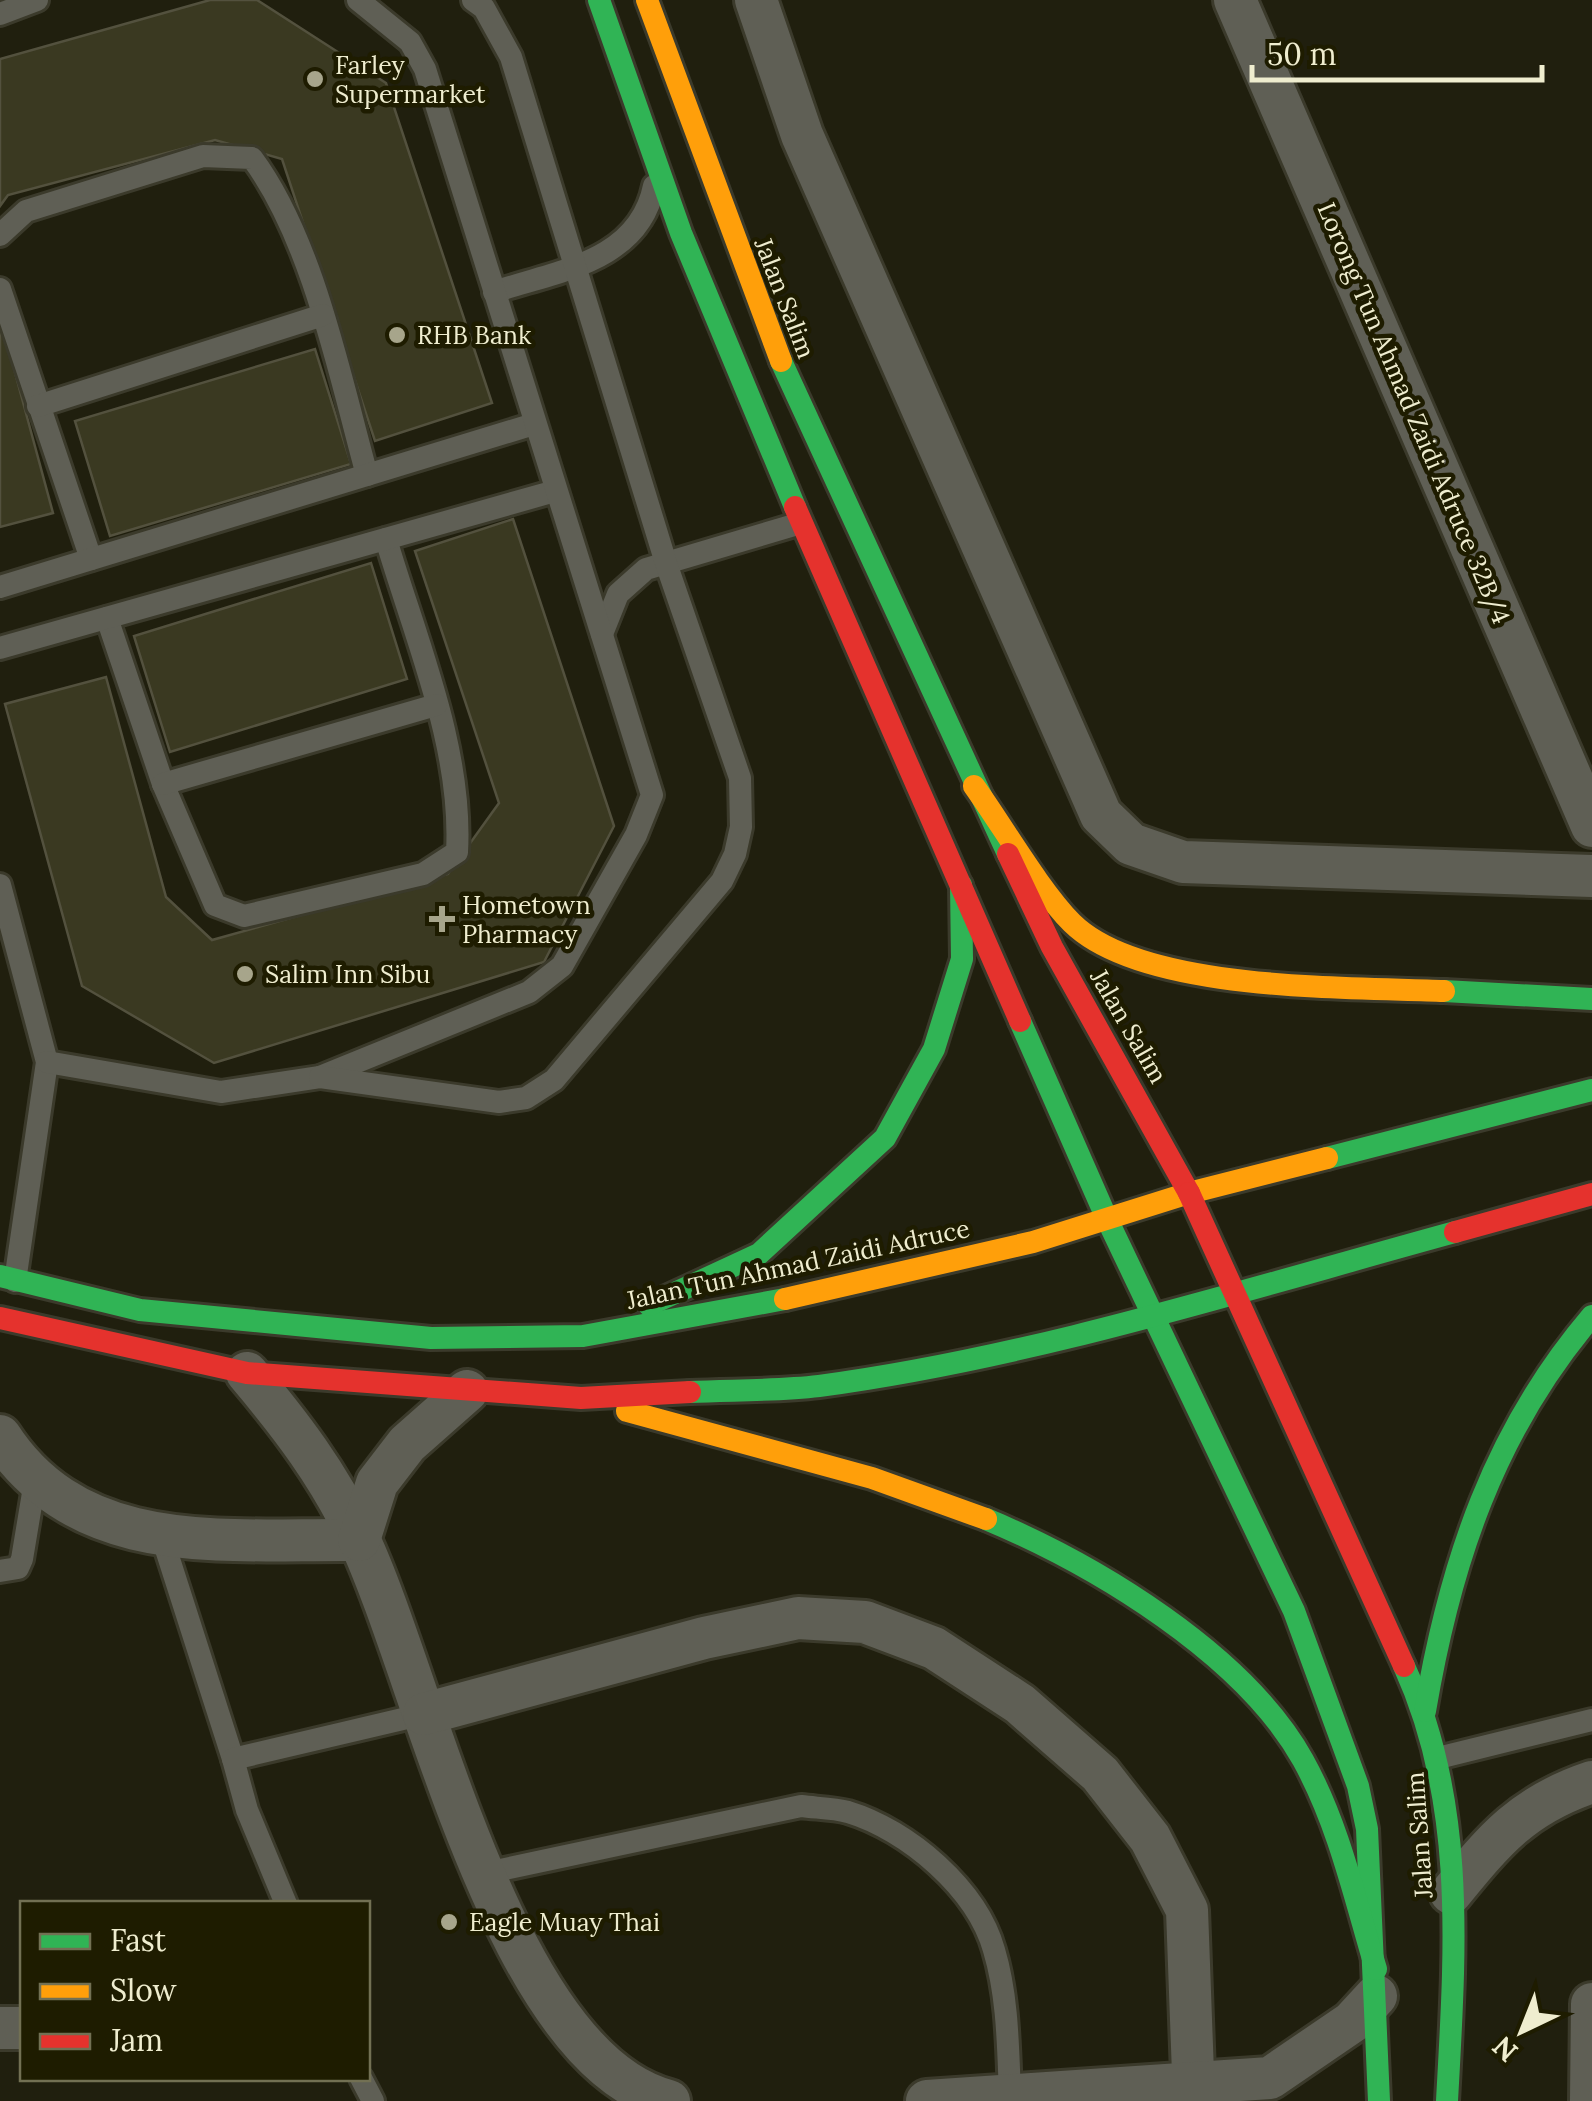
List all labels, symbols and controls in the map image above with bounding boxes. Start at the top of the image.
scale bar [1252,20,1542,82]
text: 50 m [1267,35,1337,73]
place label: Farley Supermarket [335,49,486,110]
marker: Farley Supermarket [304,68,326,90]
street label: Lorong Tun Ahmad Zaidi Adruce 32B/4 [1310,198,1518,628]
street label: Jalan Salim [747,232,823,363]
place label: RHB Bank [417,319,532,351]
marker: RHB Bank [386,324,408,346]
place label: Hometown Pharmacy [462,889,591,950]
marker: Hometown Pharmacy [431,908,453,930]
place label: Salim Inn Sibu [265,958,431,990]
street label: Jalan Salim [1083,962,1174,1089]
marker: Salim Inn Sibu [234,963,256,985]
street label: Jalan Tun Ahmad Zaidi Adruce [623,1212,972,1316]
street label: Jalan Salim [1399,1771,1439,1900]
legend [20,1901,370,2081]
place label: Eagle Muay Thai [469,1906,660,1938]
marker: Eagle Muay Thai [438,1911,460,1933]
text: Fast [110,1921,167,1959]
text: Slow [110,1971,176,2009]
north arrow [1472,1981,1572,2081]
text: Jam [109,2021,163,2059]
text: N [1485,2029,1525,2070]

